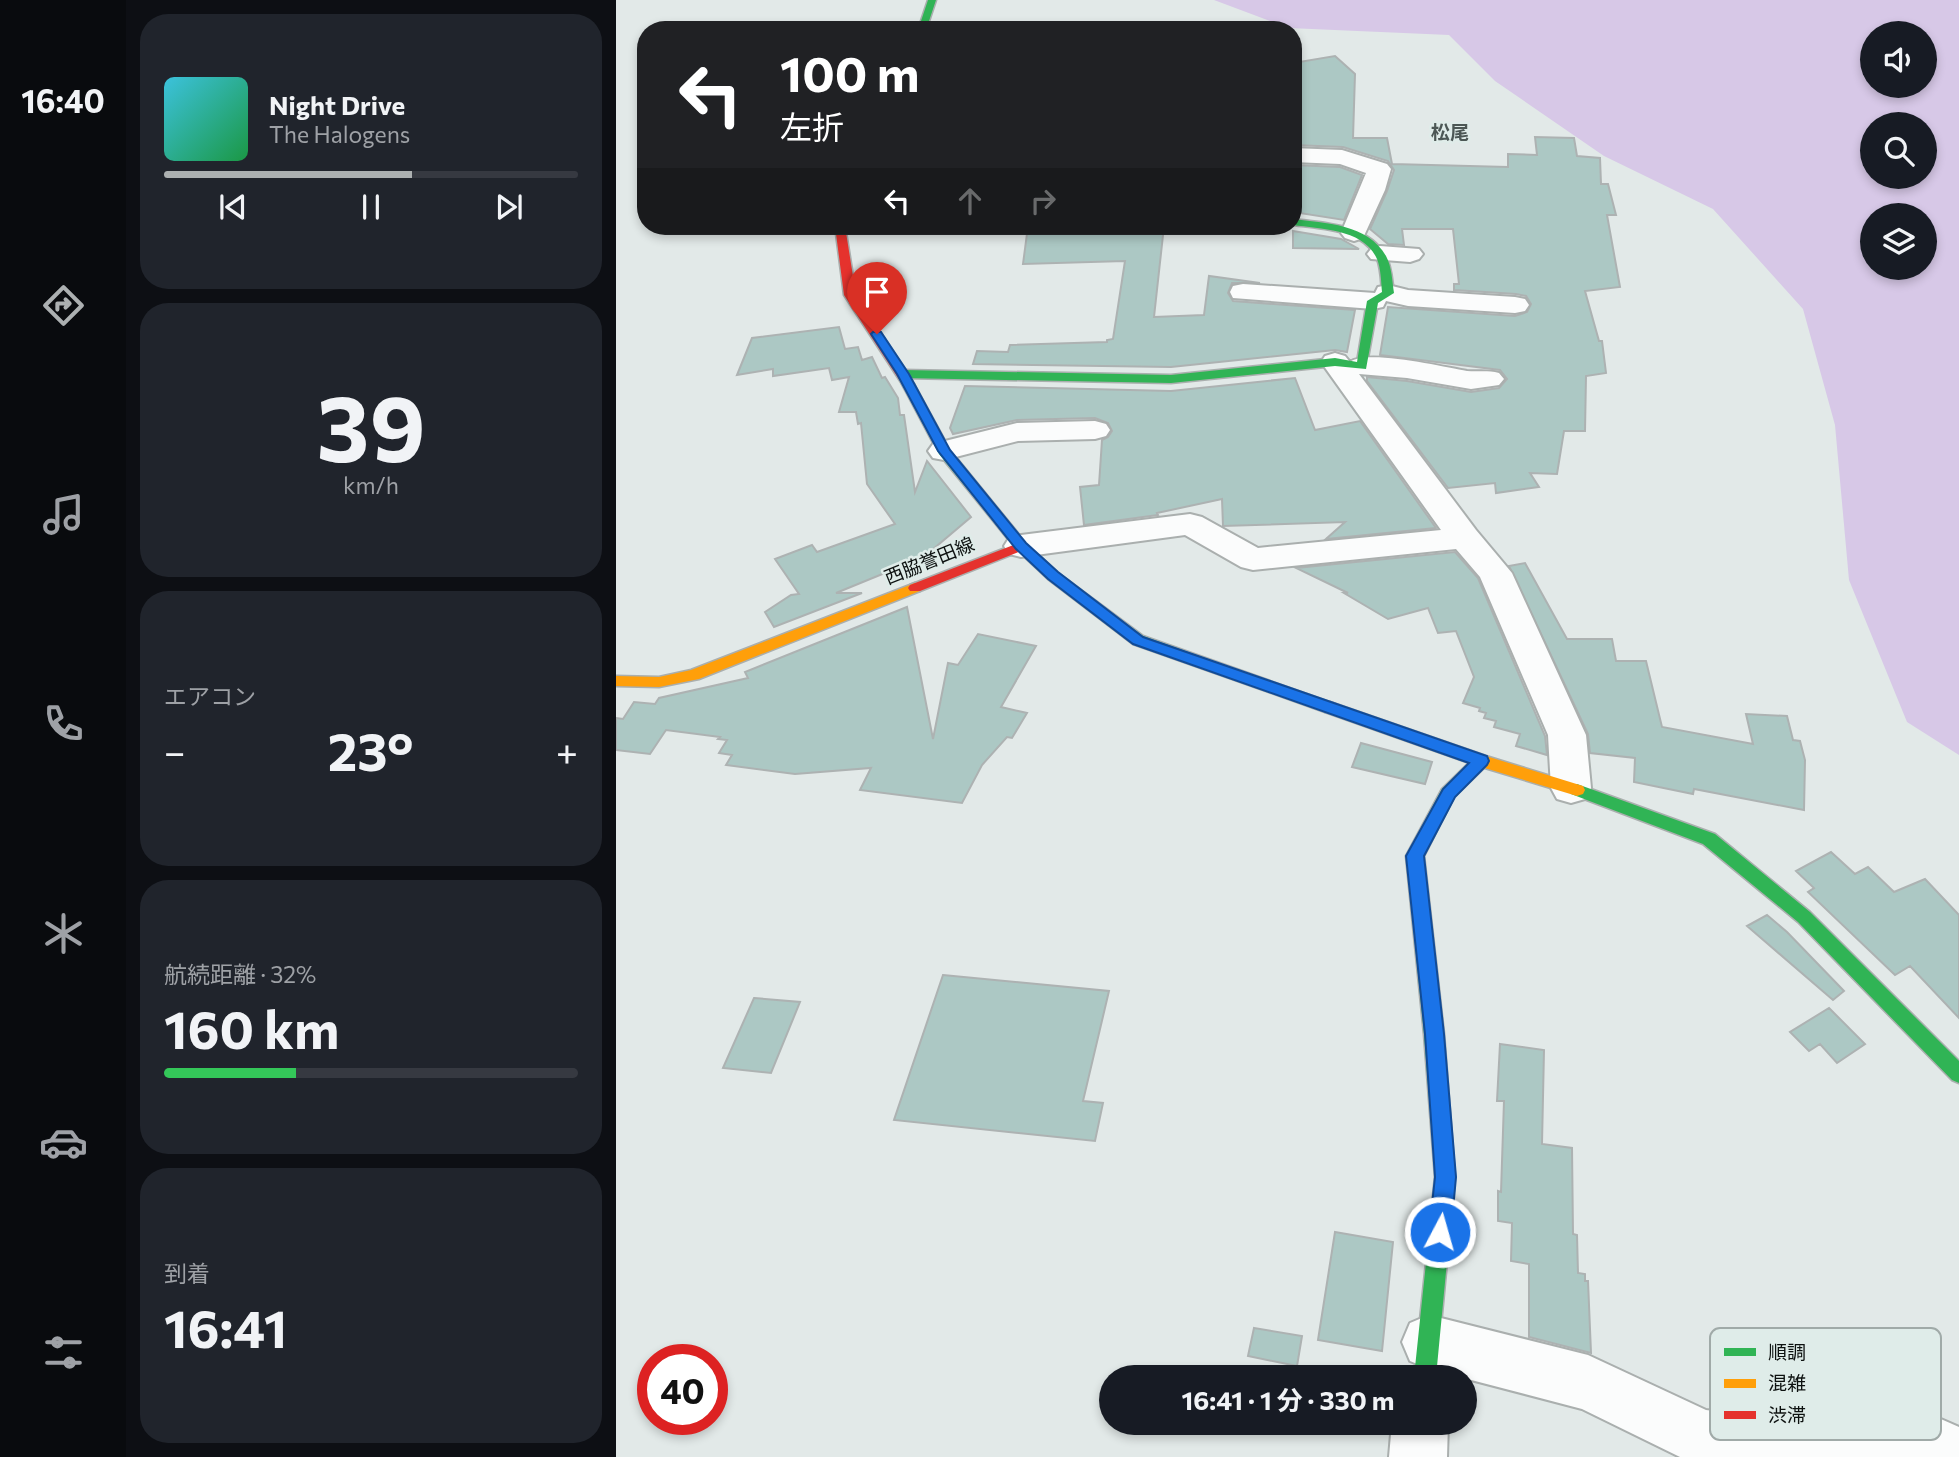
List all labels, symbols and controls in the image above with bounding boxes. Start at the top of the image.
map controls [1860,21,1937,280]
button: sound [1860,21,1937,98]
text: 100 m [780,42,919,102]
icon: left [665,49,756,140]
text: 16:40 [21,80,105,120]
text: Night Drive [269,89,405,120]
text: 左折 [780,106,844,146]
button: search [1860,112,1937,189]
text: The Halogens [269,120,410,148]
district label: 松尾 [1431,120,1469,143]
icon: left [878,182,916,220]
icon: ahead [951,182,989,220]
icon: right [1024,182,1062,220]
icon: previous [214,188,252,226]
icon: pause [352,188,390,226]
icon: next [490,188,528,226]
button: layers [1860,203,1937,280]
pin [847,262,907,334]
icon: arrive [858,273,896,311]
icon: directions [39,281,88,330]
text: 39 [316,369,426,481]
text: km/h [343,471,399,499]
icon: music [39,490,88,539]
street label: 西脇誉田線 [881,532,977,588]
text: エアコン [164,682,256,710]
icon: phone [39,699,88,748]
text: 23° [328,718,414,782]
text: − [164,727,186,774]
text: + [556,727,578,774]
icon: climate [39,909,88,958]
text: 航続距離 · 32% [164,960,316,988]
text: 160 km [164,996,339,1060]
icon: car [39,1118,88,1167]
position arrow [1403,1195,1477,1269]
text: 到着 [164,1259,210,1287]
text: 16:41 [164,1295,287,1359]
icon: filters [39,1328,88,1377]
legend [1710,1328,1941,1440]
text: 順調 [1768,1340,1806,1363]
speed limit sign: 40 [637,1344,728,1435]
text: 混雑 [1768,1371,1806,1394]
text: 16:41 · 1 分 · 330 m [1181,1384,1395,1415]
text: 渋滞 [1768,1403,1806,1426]

